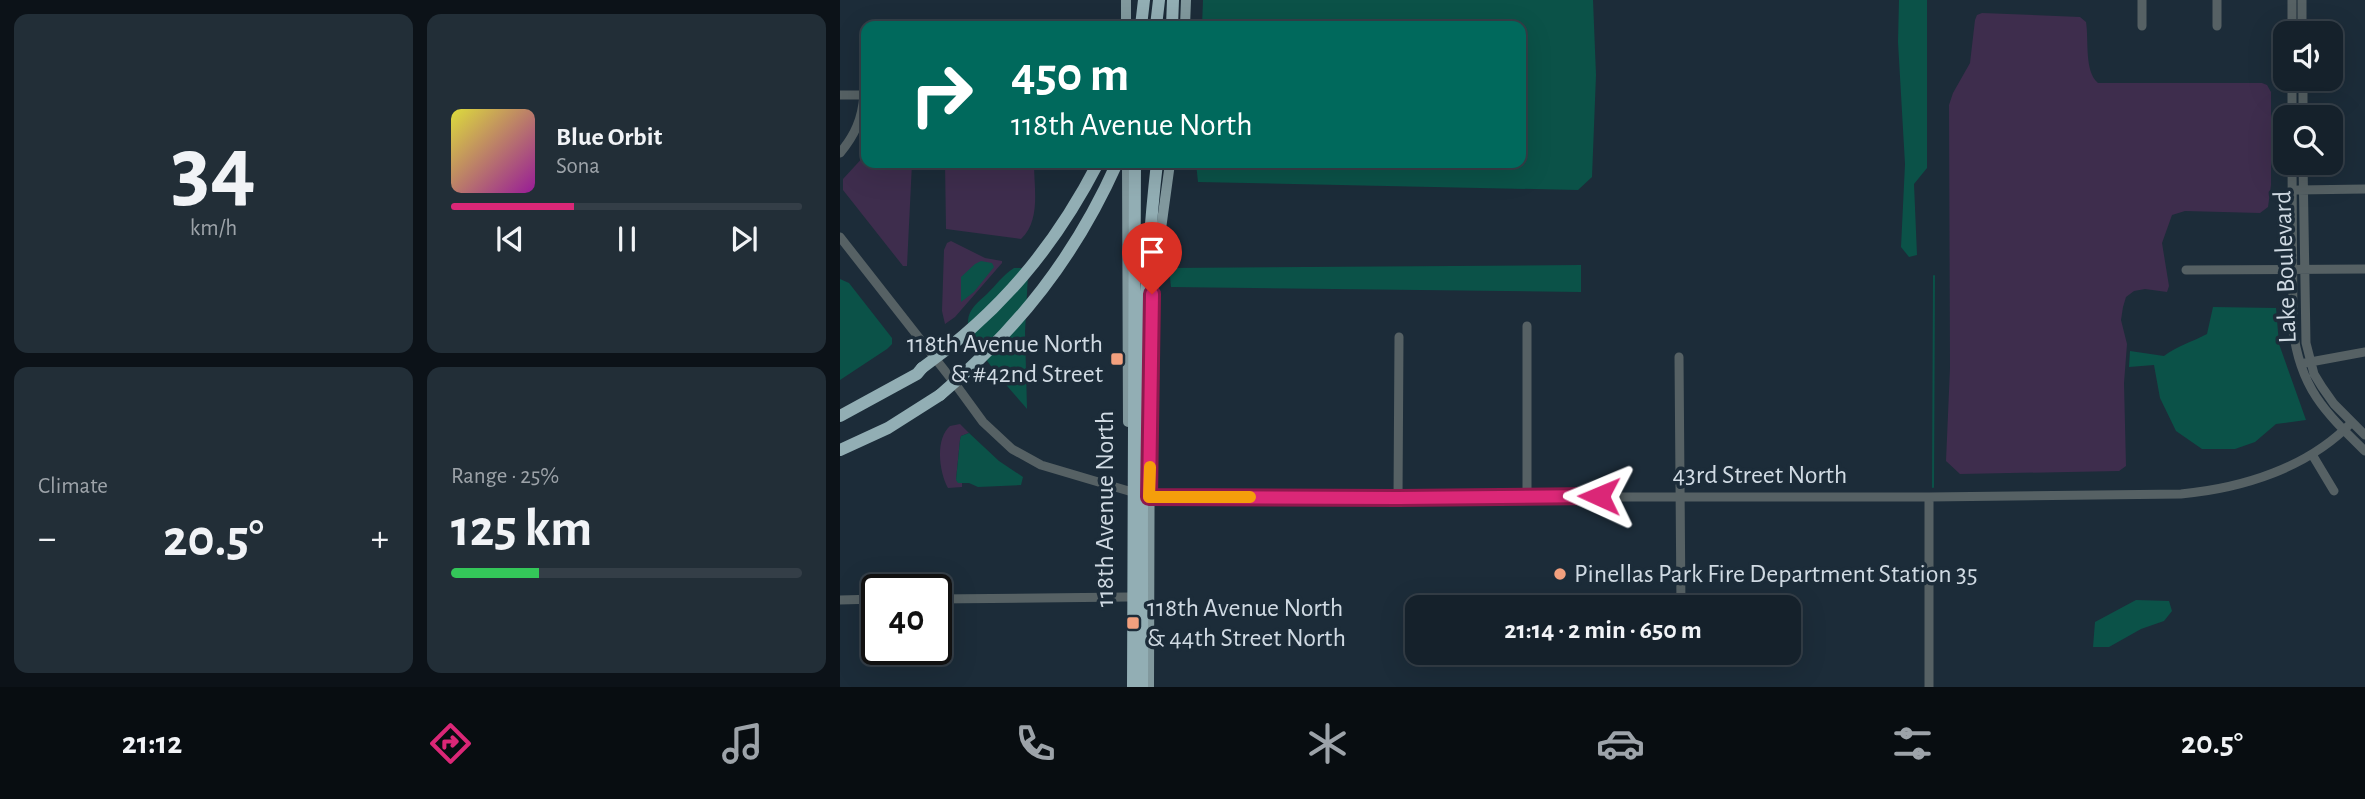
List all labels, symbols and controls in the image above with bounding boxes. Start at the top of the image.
map controls [2273,21,2343,175]
button: sound [2273,21,2343,91]
icon: right [896,49,987,140]
text: 450 m [1011,51,1129,100]
button: search [2273,105,2343,175]
text: 118th Avenue North [1011,109,1253,141]
text: 34 [171,124,256,215]
text: Blue Orbit [556,124,662,150]
text: Sona [556,155,600,178]
street label: Lake Boulevard [2269,190,2301,344]
text: km/h [190,217,237,240]
icon: previous [491,220,529,258]
icon: pause [608,220,646,258]
icon: next [725,220,763,258]
pin [1122,222,1182,294]
icon: arrive [1133,233,1171,271]
place label: 118th Avenue North & #42nd Street [907,331,1103,387]
marker: 118th Avenue North & #42nd Street [1109,351,1125,367]
street label: 118th Avenue North [1092,411,1118,607]
position arrow [1562,459,1636,533]
street label: 43rd Street North [1673,462,1847,488]
text: Range · 25% [451,465,559,488]
text: Climate [38,475,108,498]
text: 125 km [451,503,592,555]
text: 20.5° [163,513,264,565]
text: − [38,520,56,558]
text: + [371,520,389,558]
place label: Pinellas Park Fire Department Station 35 [1574,561,1978,587]
marker: Pinellas Park Fire Department Station 35 [1552,566,1568,582]
speed limit sign: 40 [861,574,952,665]
place label: 118th Avenue North & 44th Street North [1147,595,1346,651]
marker: 118th Avenue North & 44th Street North [1125,615,1141,631]
text: 21:14 · 2 min · 650 m [1504,617,1702,643]
icon: directions [426,719,475,768]
icon: music [718,719,767,768]
icon: phone [1011,719,1060,768]
icon: climate [1303,719,1352,768]
icon: car [1596,719,1645,768]
icon: filters [1888,719,1937,768]
text: 21:12 [122,727,182,759]
text: 20.5° [2181,727,2243,759]

